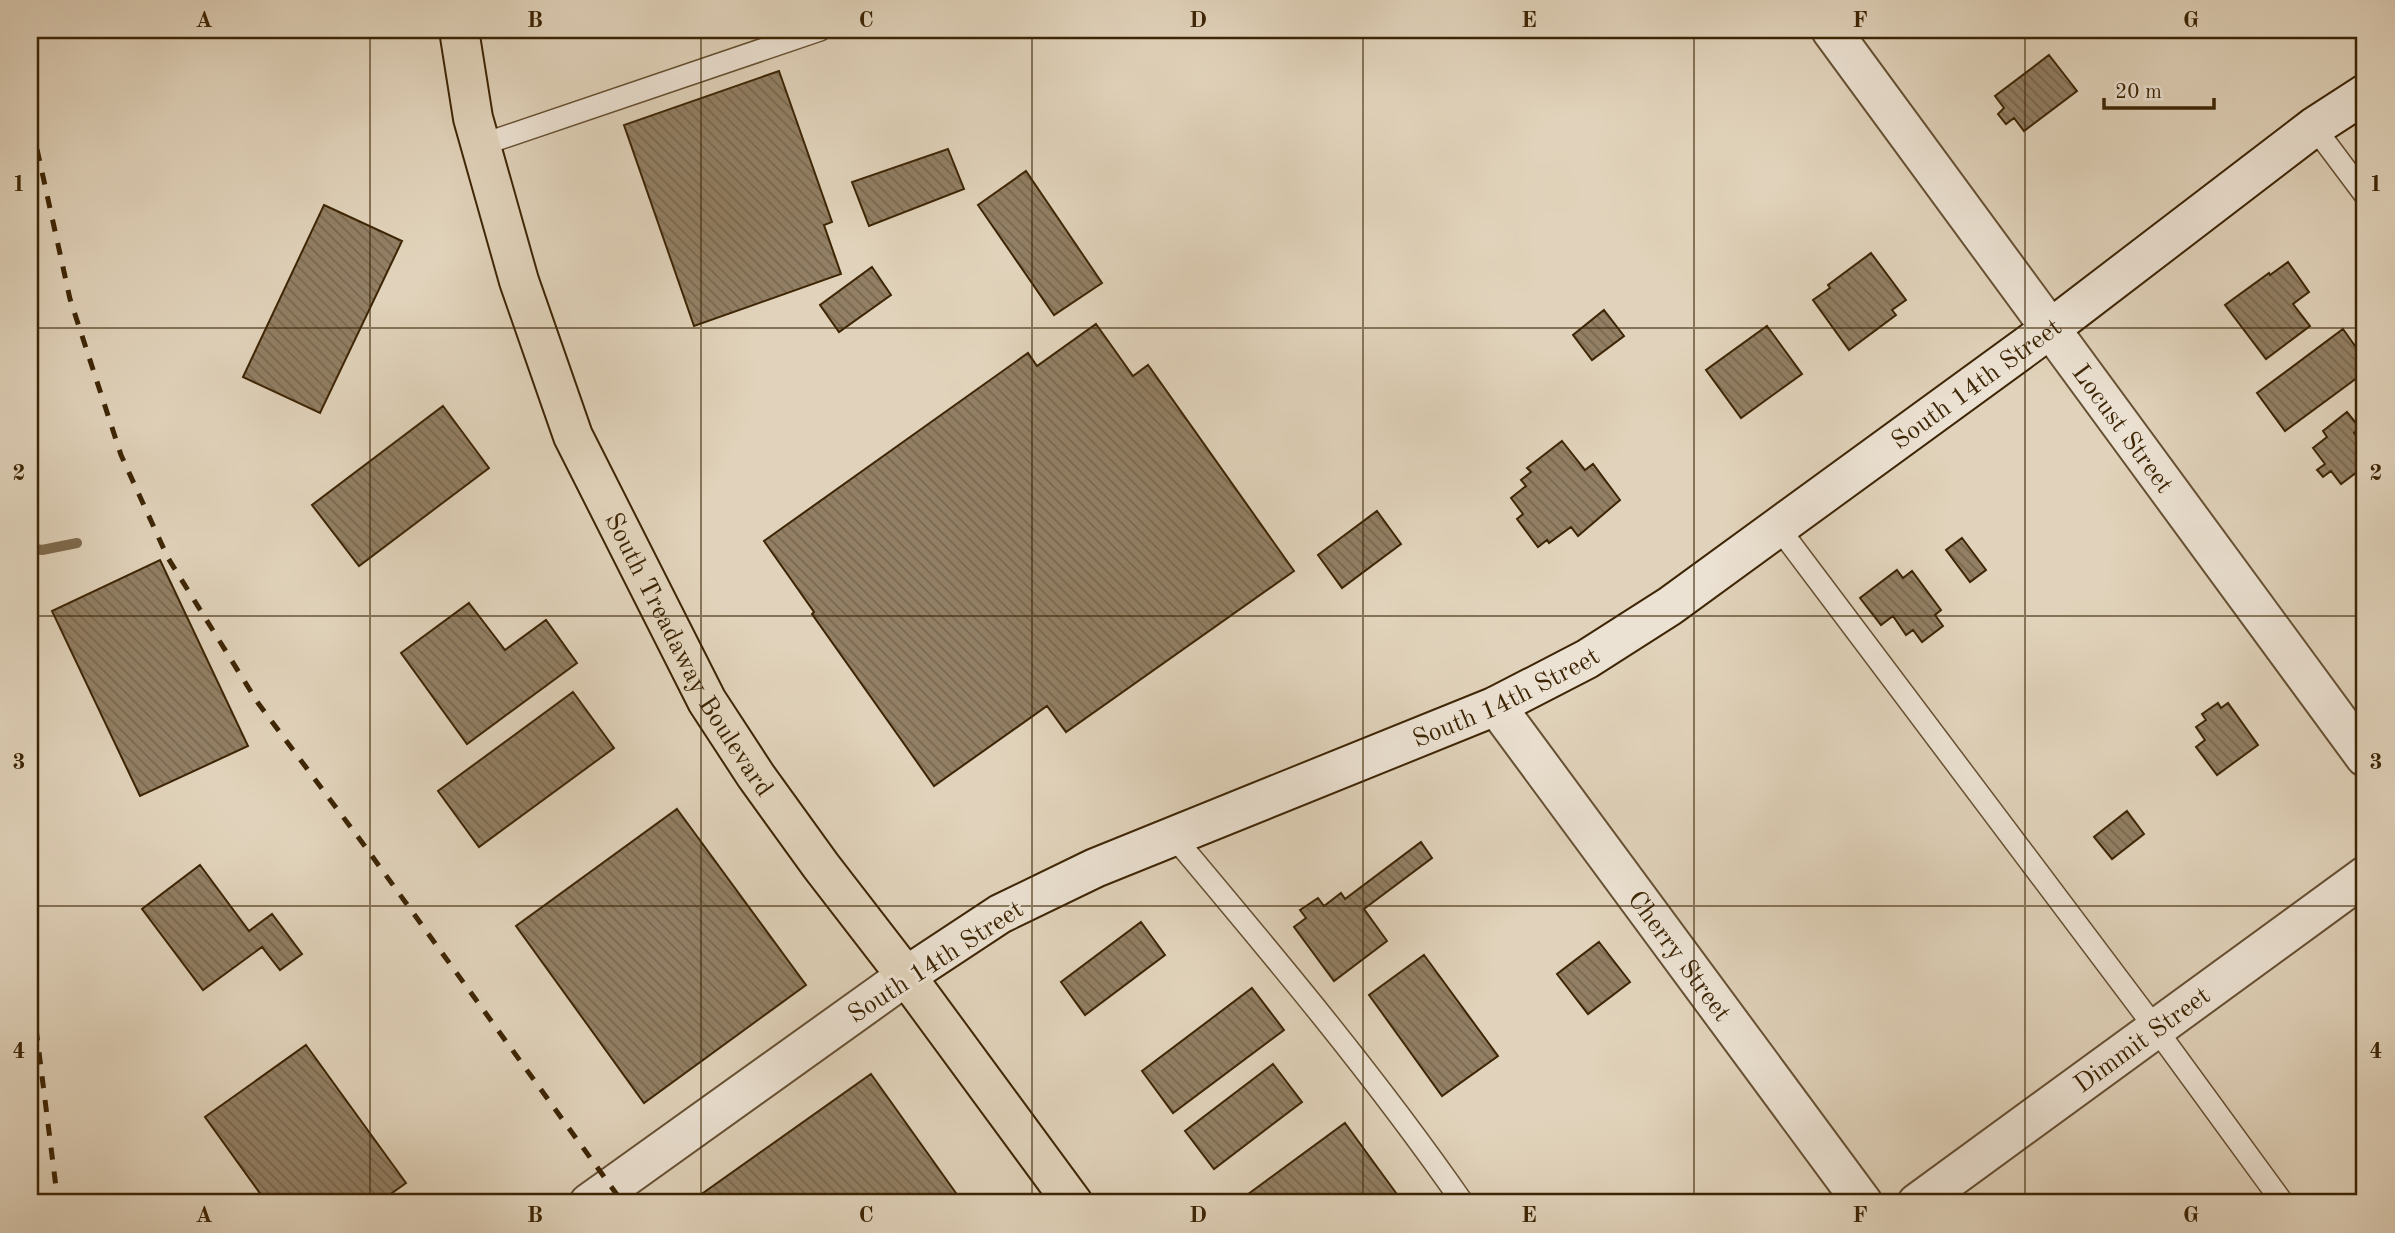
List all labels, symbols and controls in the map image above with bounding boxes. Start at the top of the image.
text: A [195,9,213,32]
text: B [527,9,543,32]
text: C [858,9,874,32]
text: D [1189,9,1207,32]
text: E [1521,9,1537,32]
text: F [1852,9,1868,32]
text: G [2183,9,2199,32]
scale bar [2104,66,2215,110]
text: 20 m [2115,82,2162,103]
text: 1 [12,173,26,196]
text: 1 [2369,173,2383,196]
street label: South 14th Street [1887,314,2067,455]
street label: Locust Street [2066,360,2177,498]
text: 2 [12,462,26,485]
text: 2 [2369,462,2383,485]
street label: South Treadaway Boulevard [599,509,777,802]
street label: South 14th Street [1409,644,1605,753]
text: 3 [12,751,26,774]
text: 3 [2369,751,2383,774]
street label: Cherry Street [1622,887,1735,1027]
street label: South 14th Street [844,896,1028,1029]
street label: Dimmit Street [2070,983,2215,1099]
text: 4 [12,1040,26,1063]
text: 4 [2369,1040,2383,1063]
text: A [195,1204,213,1227]
text: B [527,1204,543,1227]
text: C [858,1204,874,1227]
text: D [1189,1204,1207,1227]
text: E [1521,1204,1537,1227]
text: F [1852,1204,1868,1227]
text: G [2183,1204,2199,1227]

